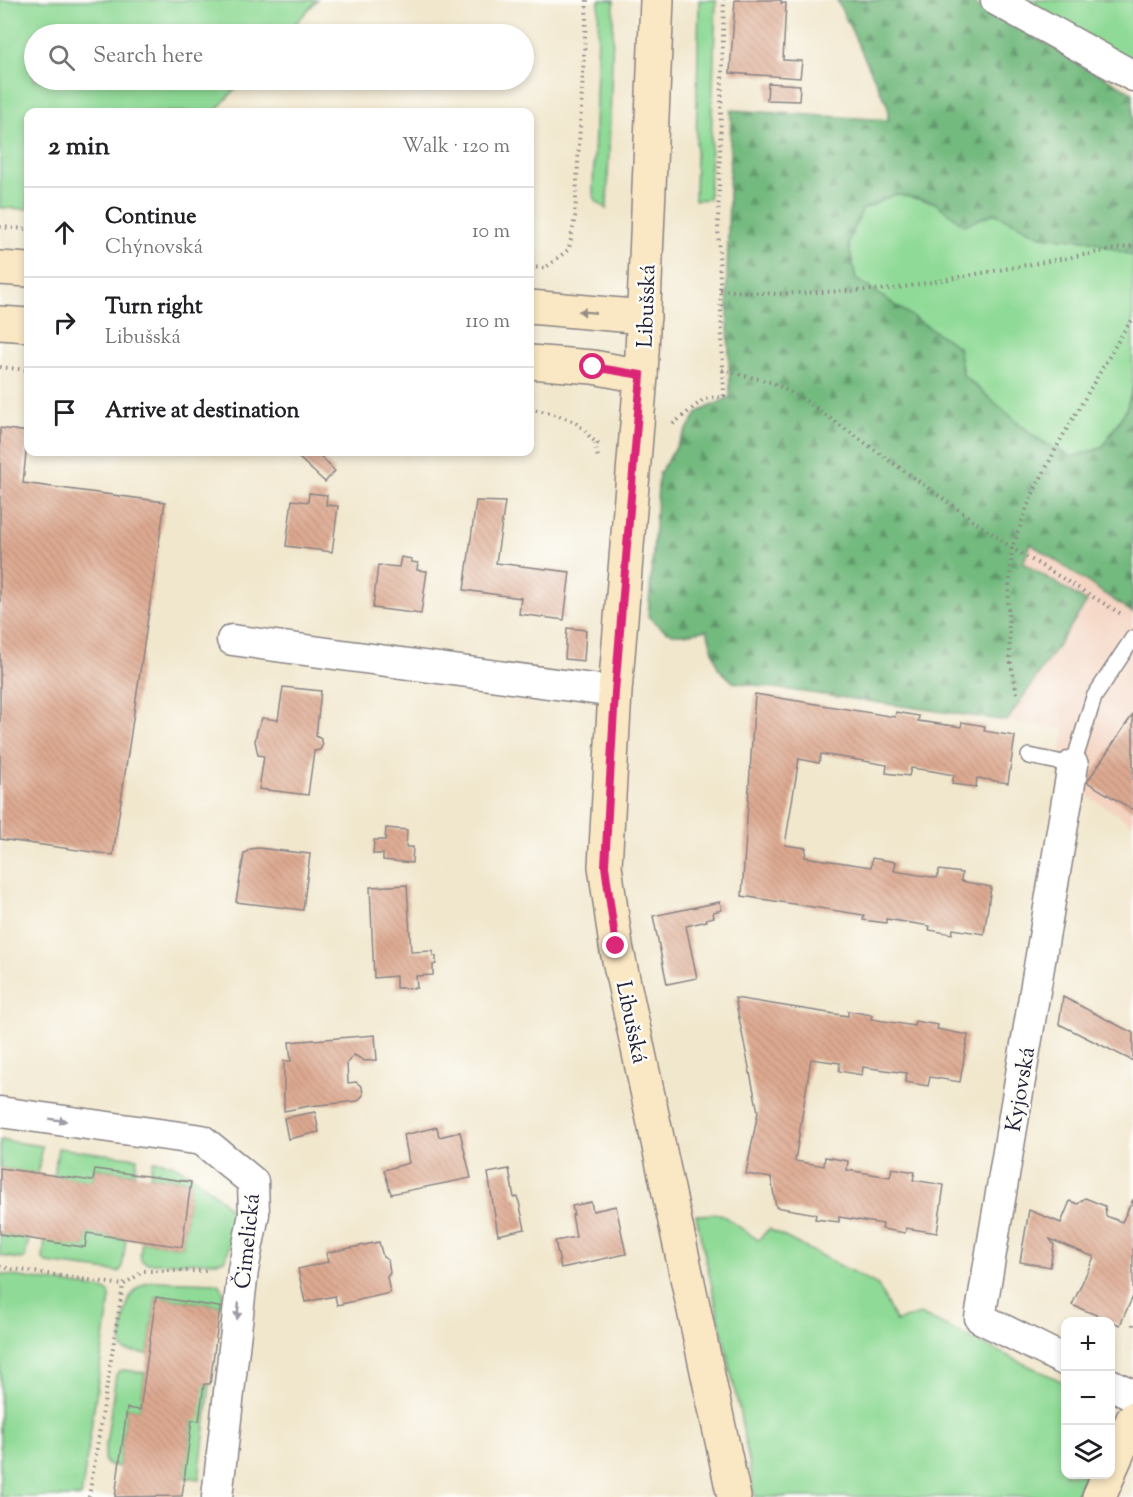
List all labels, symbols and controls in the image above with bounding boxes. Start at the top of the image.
search box [24,24,534,90]
icon: search [45,41,78,74]
text: Search here [93,41,203,73]
text: 2 min [48,129,110,166]
text: Walk · 120 m [402,133,510,162]
text: Continue [105,202,196,234]
icon: ahead [48,216,81,249]
text: 10 m [472,218,510,247]
text: Chýnovská [105,234,203,263]
street label: Libušská [631,264,665,348]
text: Turn right [105,292,202,324]
icon: right [48,306,81,339]
one-way arrow [577,307,596,317]
text: 110 m [465,308,510,337]
text: Libušská [105,324,181,353]
route start [579,353,605,379]
icon: arrive [48,396,81,429]
text: Arrive at destination [105,396,300,428]
route end [602,932,628,958]
street label: Libušská [606,978,654,1067]
street label: Kyjovská [999,1045,1045,1134]
one-way arrow [49,1116,68,1125]
street label: Čimelická [227,1192,270,1291]
one-way arrow [233,1302,243,1321]
map controls [1061,1317,1115,1479]
button: + [1061,1317,1115,1371]
button: − [1061,1371,1115,1425]
button: layers [1061,1425,1115,1479]

